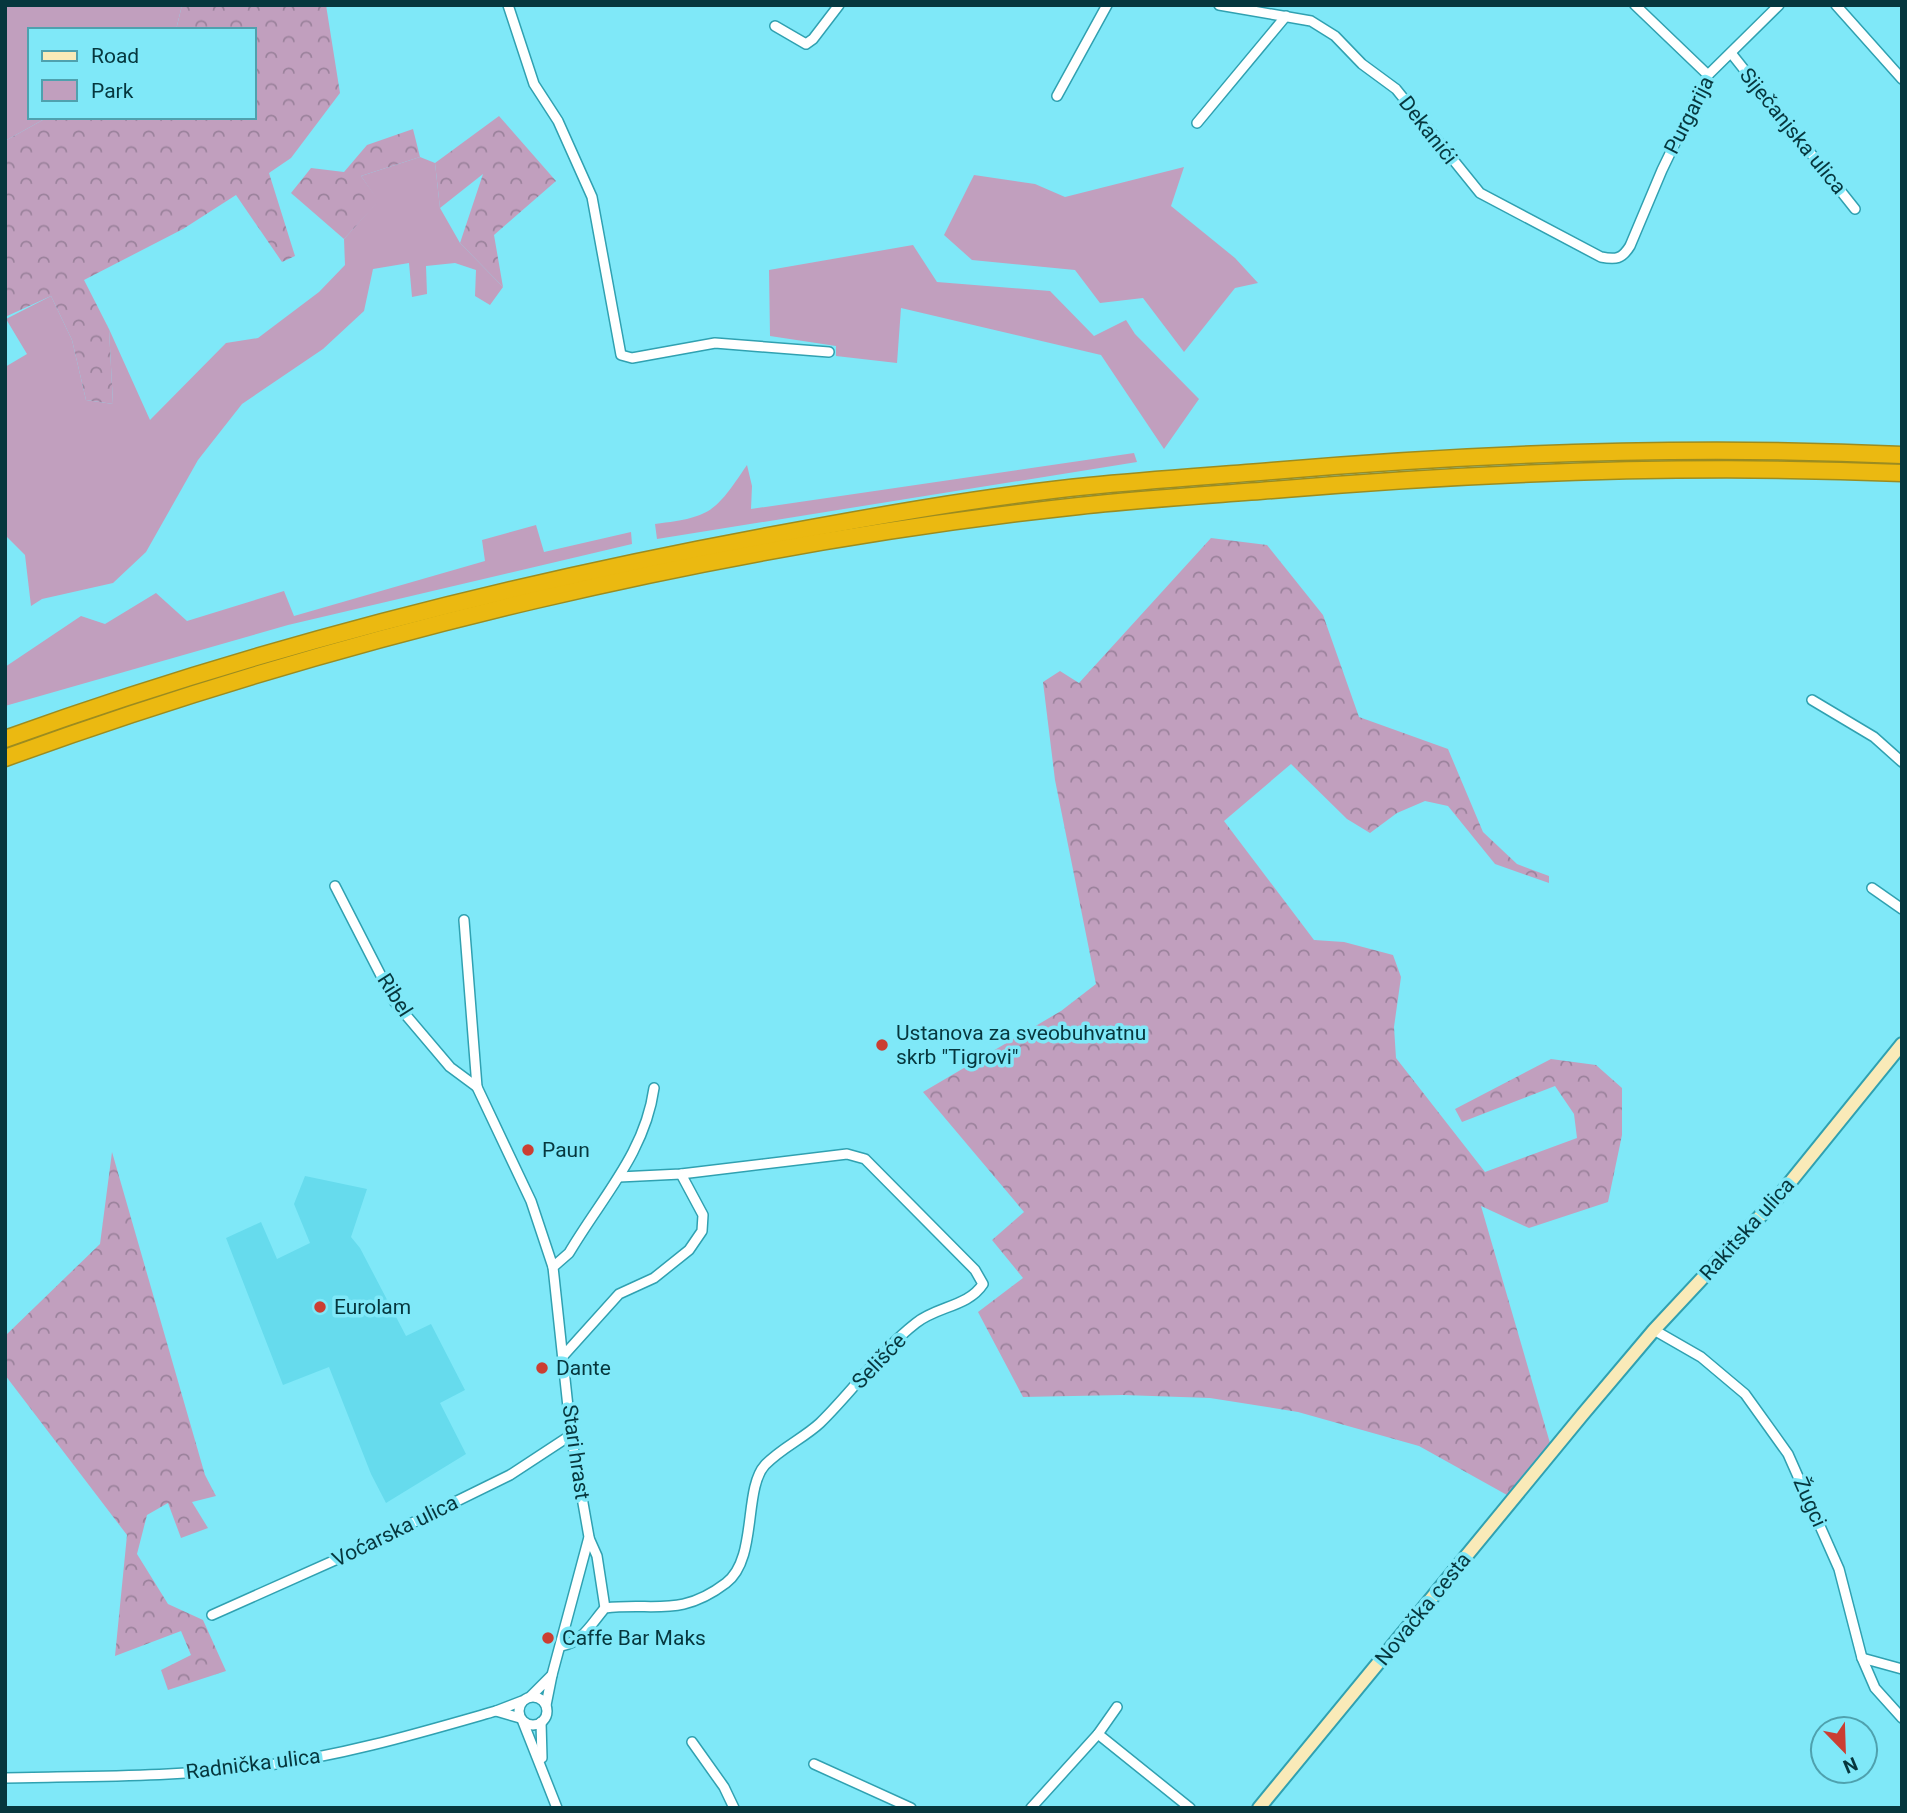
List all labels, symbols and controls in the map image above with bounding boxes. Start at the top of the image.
legend [28,28,256,119]
text: Road [91,44,139,68]
street label: Siječanjska ulica [1735,63,1851,199]
street label: Purgarija [1659,72,1719,158]
text: Park [91,79,134,103]
street label: Dekanići [1394,91,1462,169]
street label: Ribel [373,969,417,1021]
place label: Ustanova za sveobuhvatnu skrb "Tigrovi" [896,1021,1146,1069]
marker: Ustanova za sveobuhvatnu skrb "Tigrovi" [874,1037,890,1053]
place label: Paun [542,1138,590,1162]
marker: Paun [520,1142,536,1158]
street label: Rakitska ulica [1695,1173,1799,1285]
place label: Eurolam [334,1295,411,1319]
marker: Eurolam [312,1299,328,1315]
street label: Selišće [847,1329,911,1393]
place label: Dante [556,1356,611,1380]
marker: Dante [534,1360,550,1376]
street label: Stari hrast [557,1403,595,1501]
street label: Žugci [1788,1473,1832,1531]
street label: Voćarska ulica [328,1490,462,1572]
street label: Novačka cesta [1370,1548,1476,1670]
place label: Caffe Bar Maks [562,1626,706,1650]
marker: Caffe Bar Maks [540,1630,556,1646]
north arrow [1809,1715,1879,1785]
street label: Radnička ulica [184,1744,322,1784]
text: N [1840,1752,1861,1778]

